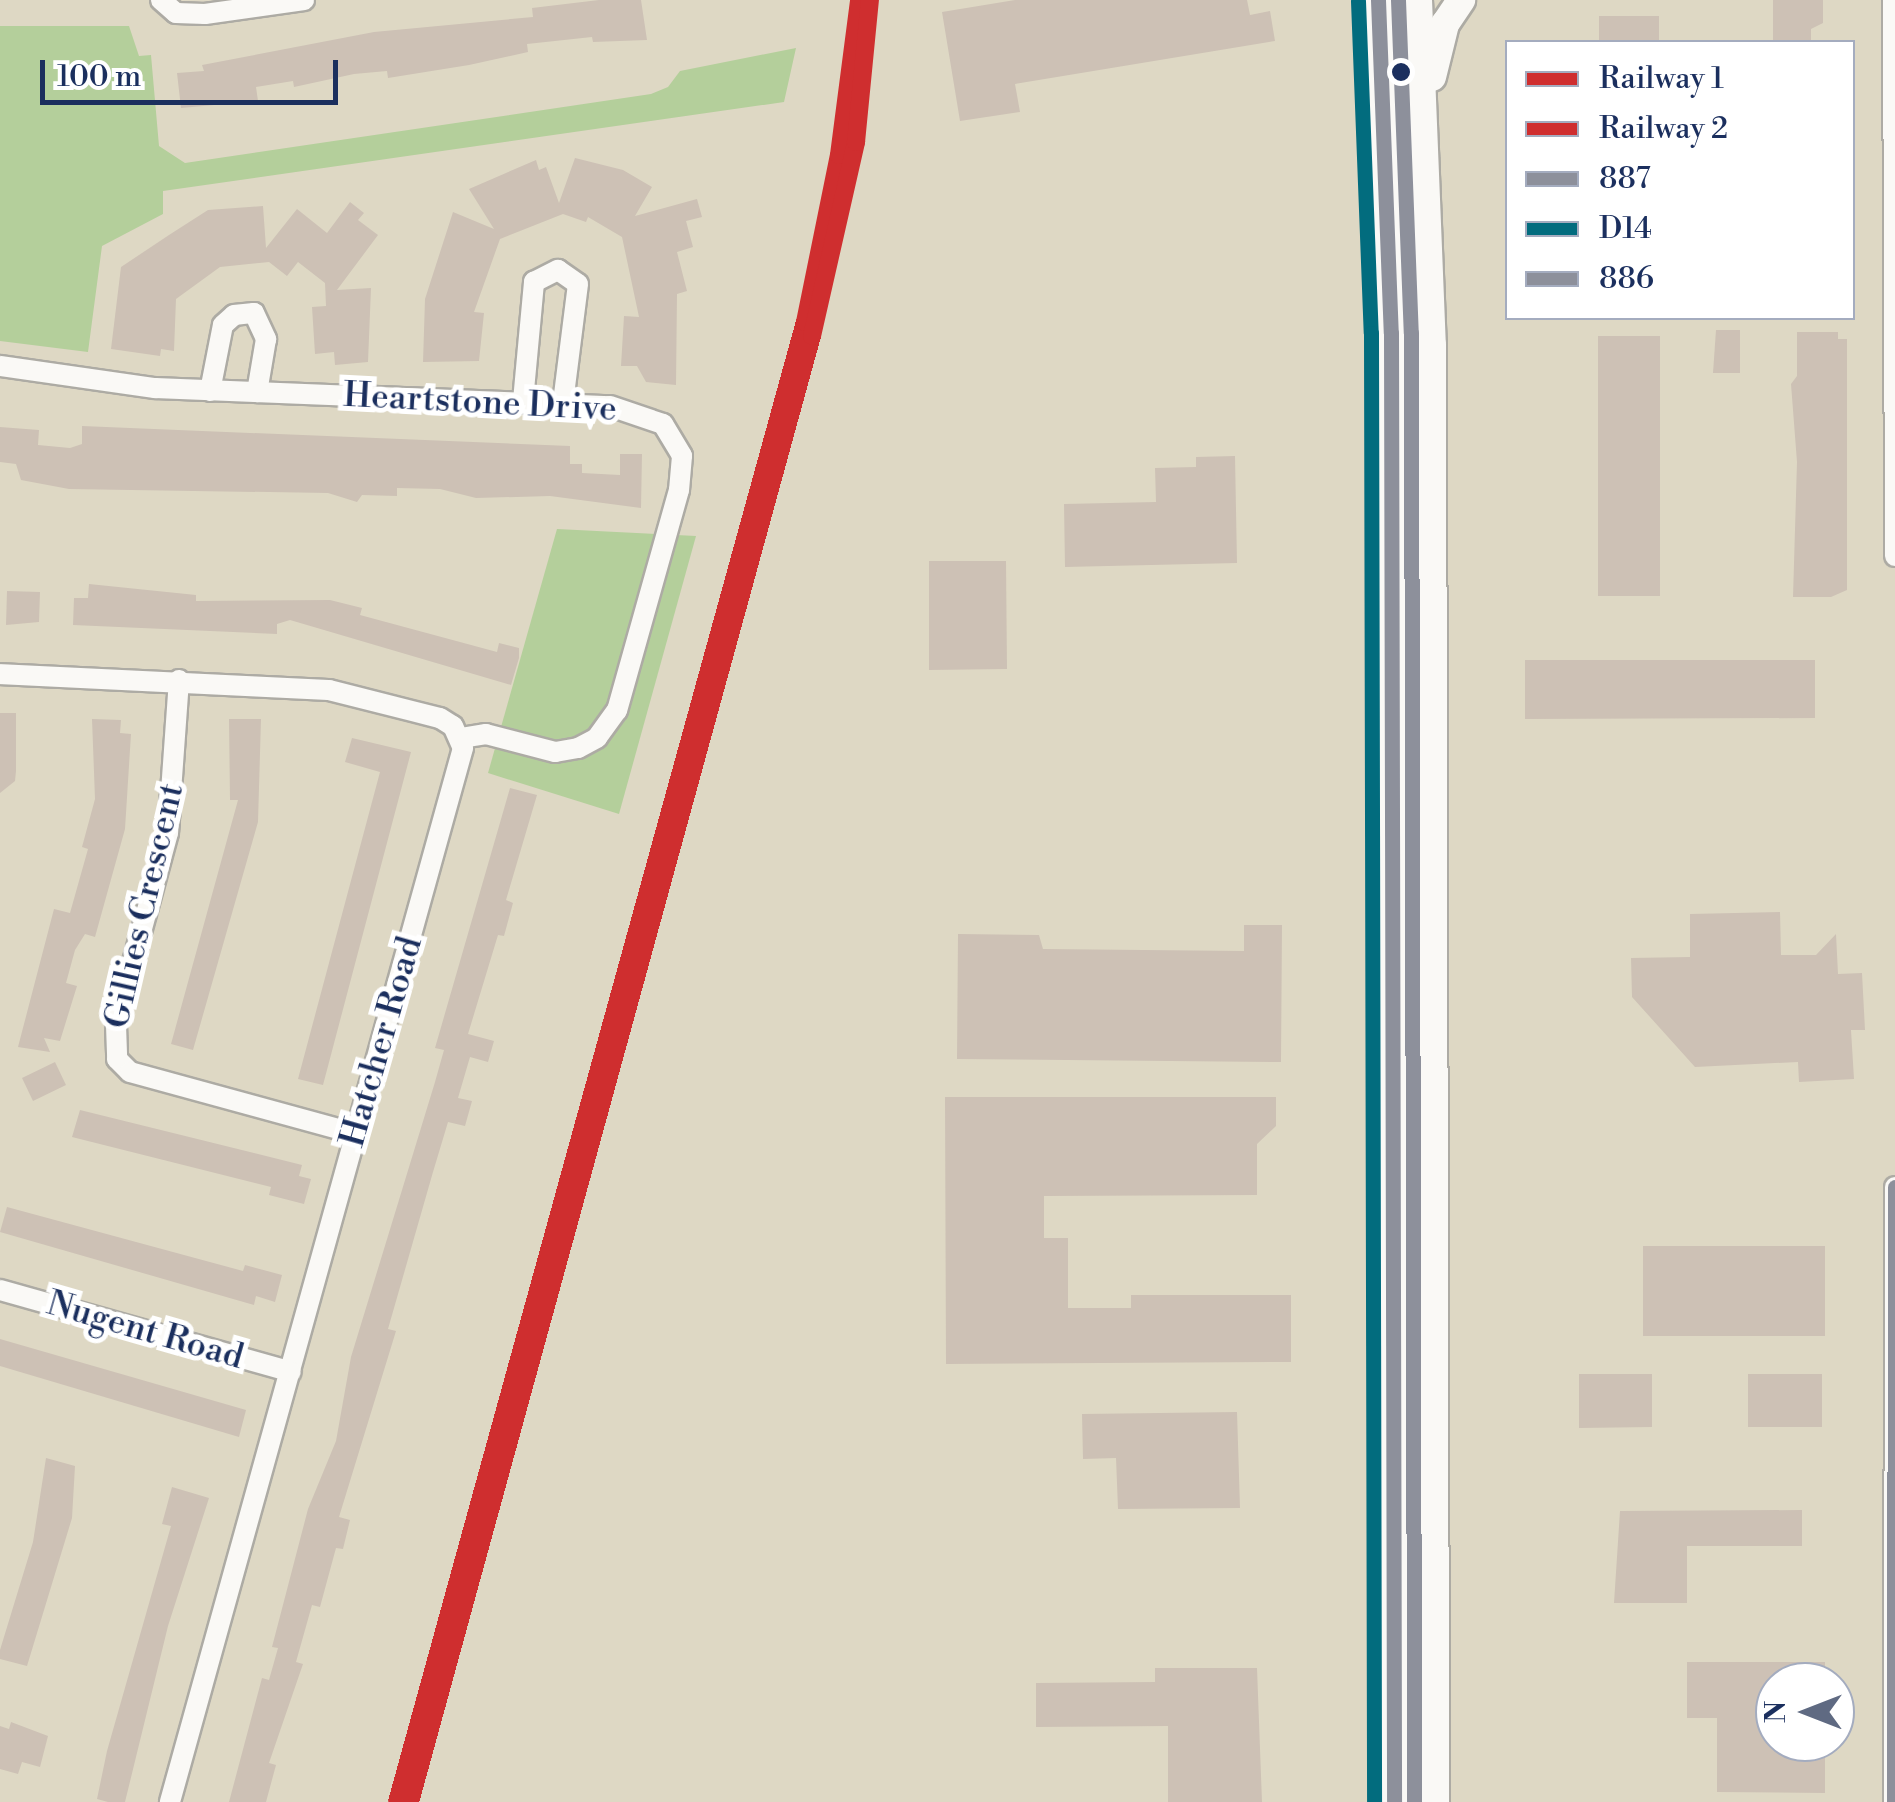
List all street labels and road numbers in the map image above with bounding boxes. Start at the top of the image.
street label: Heartstone Drive [342,375,618,431]
street label: Gillies Crescent [96,779,194,1033]
street label: Hatcher Road [332,932,432,1152]
street label: Nugent Road [42,1283,248,1379]

